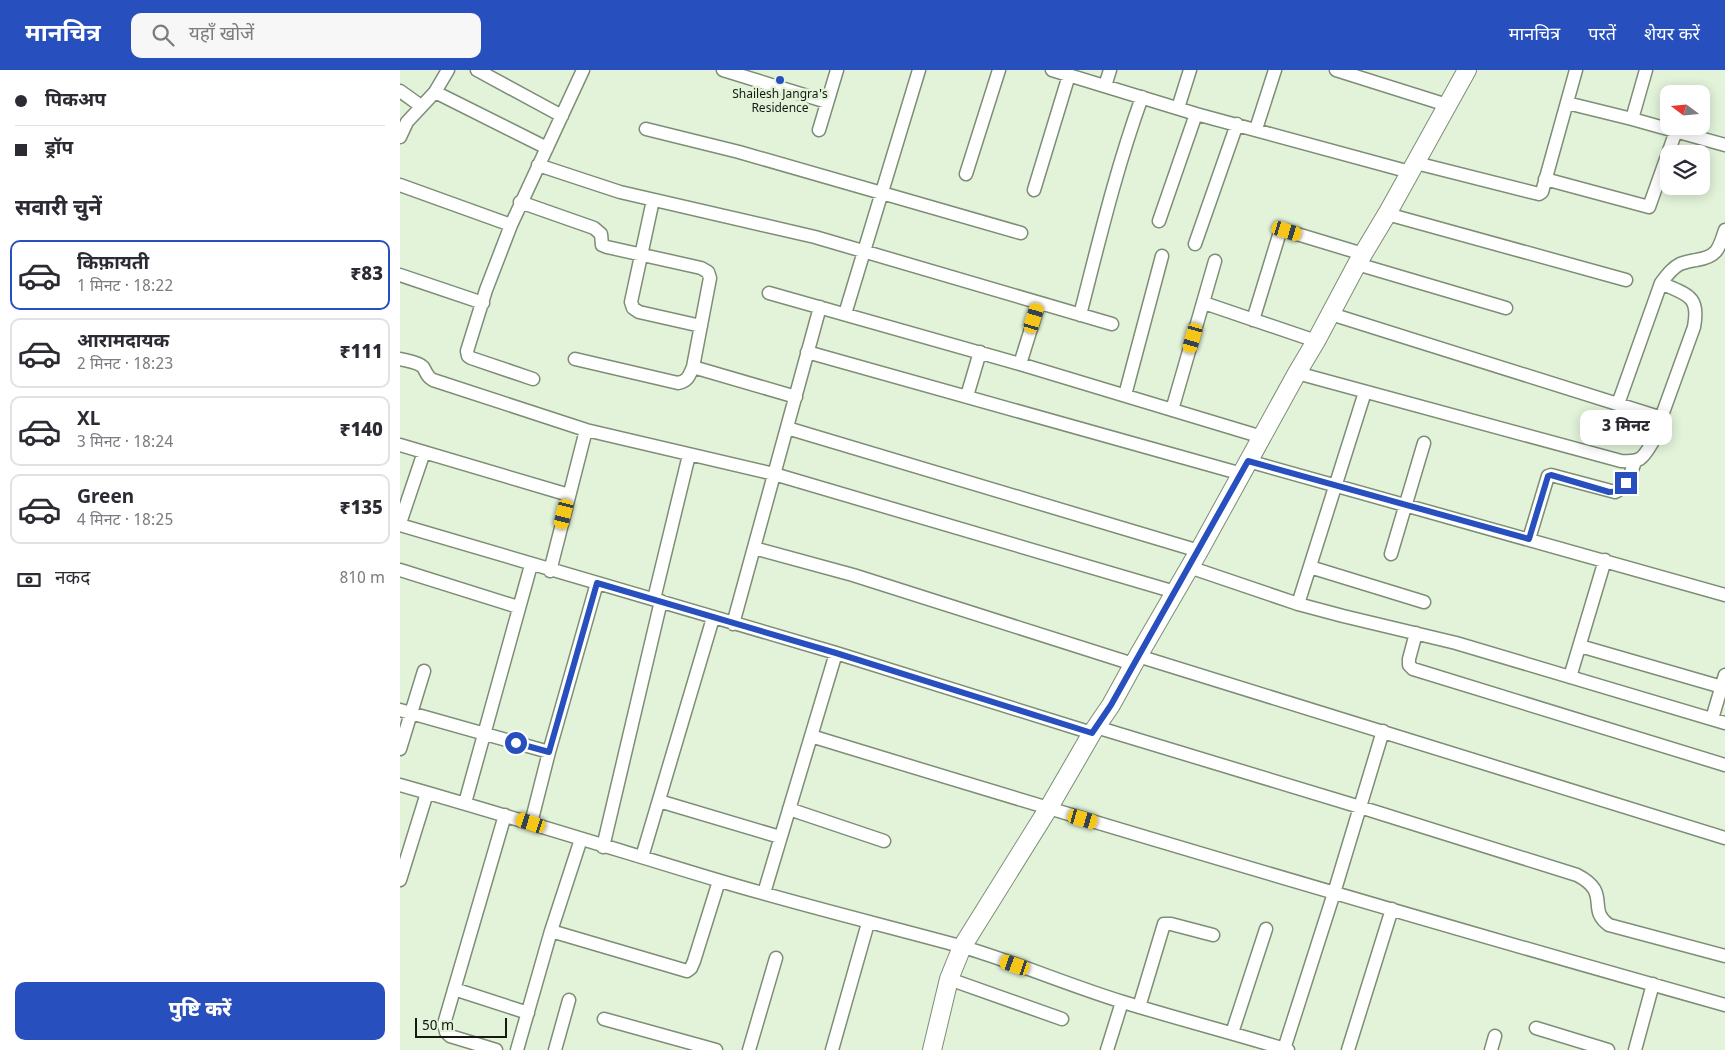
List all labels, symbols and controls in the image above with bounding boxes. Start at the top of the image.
search box [131,13,481,58]
text: मानचित्र [25,19,101,51]
icon: search [149,21,177,49]
text: यहाँ खोजें [189,23,254,48]
text: मानचित्र [1509,24,1560,47]
text: परतें [1588,24,1616,47]
text: शेयर करें [1644,24,1700,47]
marker: Shailesh Jangra's Residence [774,74,786,86]
north arrow [1660,85,1710,135]
map controls [1660,85,1710,195]
place label: Shailesh Jangra's Residence [732,87,828,117]
text: पिकअप [45,89,106,114]
text: ड्रॉप [45,137,73,162]
button: layers [1660,145,1710,195]
text: सवारी चुनें [15,195,102,224]
car [1270,219,1303,243]
text: किफ़ायती [77,252,149,277]
icon: car [17,253,62,298]
text: ₹83 [350,263,383,288]
text: 1 मिनट · 18:22 [77,277,173,298]
car [1022,301,1045,335]
car [1181,322,1204,354]
text: आरामदायक [77,330,169,355]
icon: car [17,331,62,376]
text: ₹111 [339,341,383,366]
text: 2 मिनट · 18:23 [77,355,173,376]
text: XL [77,408,100,433]
icon: car [17,409,62,454]
callout: 3 मिनट [1580,410,1672,446]
text: 3 मिनट [1602,417,1650,438]
text: ₹140 [339,419,383,444]
text: 3 मिनट · 18:24 [77,433,173,454]
route end [1615,472,1637,494]
text: Green [77,486,134,511]
icon: car [17,487,62,532]
text: ₹135 [339,497,383,522]
car [553,498,574,530]
text: 4 मिनट · 18:25 [77,511,173,532]
icon: cash [15,566,43,594]
text: नकद [55,567,90,592]
text: 810 m [339,569,385,590]
route start [505,732,527,754]
car [1066,808,1099,830]
car [514,811,547,835]
car [998,953,1031,977]
button: पुष्टि करें [15,982,385,1040]
scale bar [415,1015,508,1038]
text: 50 m [422,1017,454,1036]

